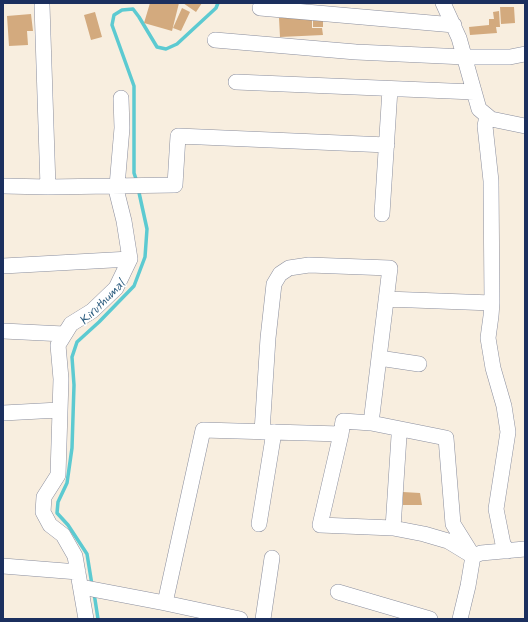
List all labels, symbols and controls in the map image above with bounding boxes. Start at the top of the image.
water label: Kiruthumal [77,277,129,329]

